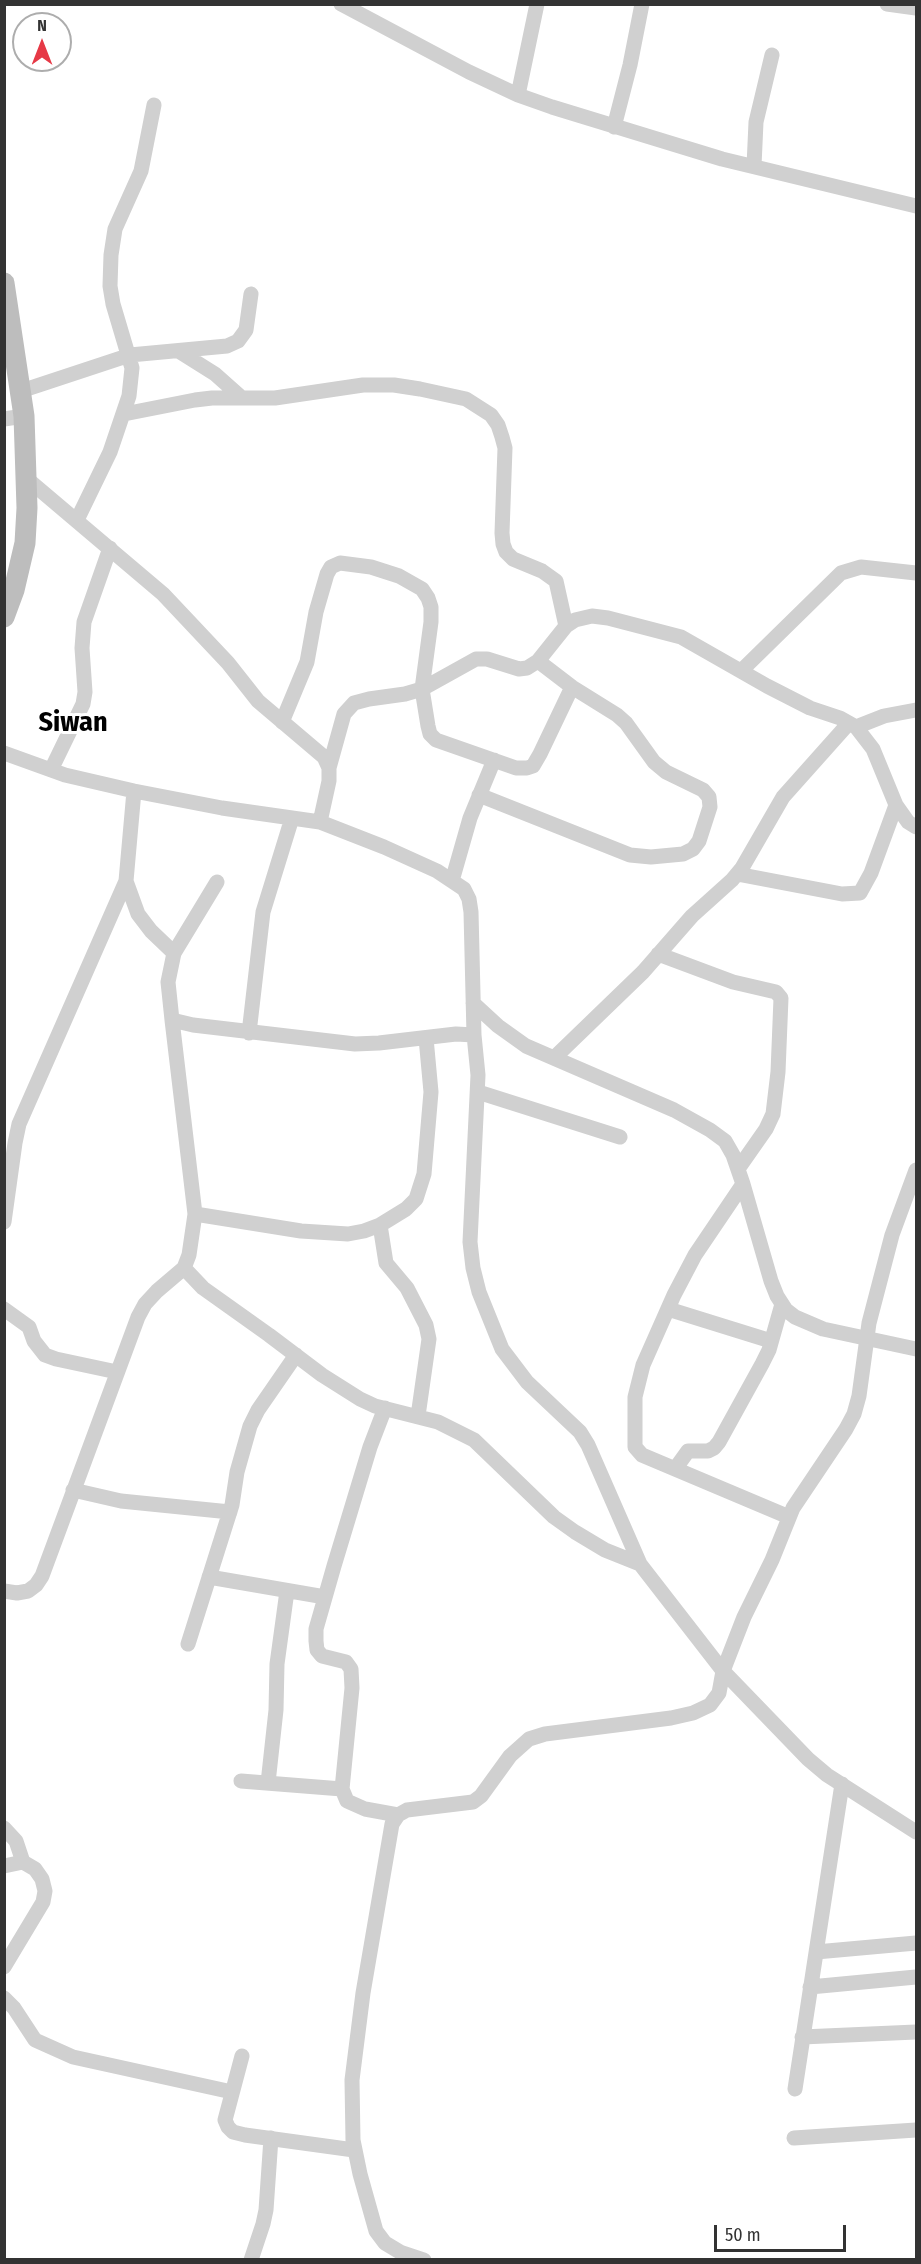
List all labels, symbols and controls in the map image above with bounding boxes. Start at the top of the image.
north arrow [12,12,72,72]
text: N [37,16,47,35]
district label: Siwan [38,706,108,740]
scale bar [717,2213,849,2251]
text: 50 m [725,2224,761,2246]

